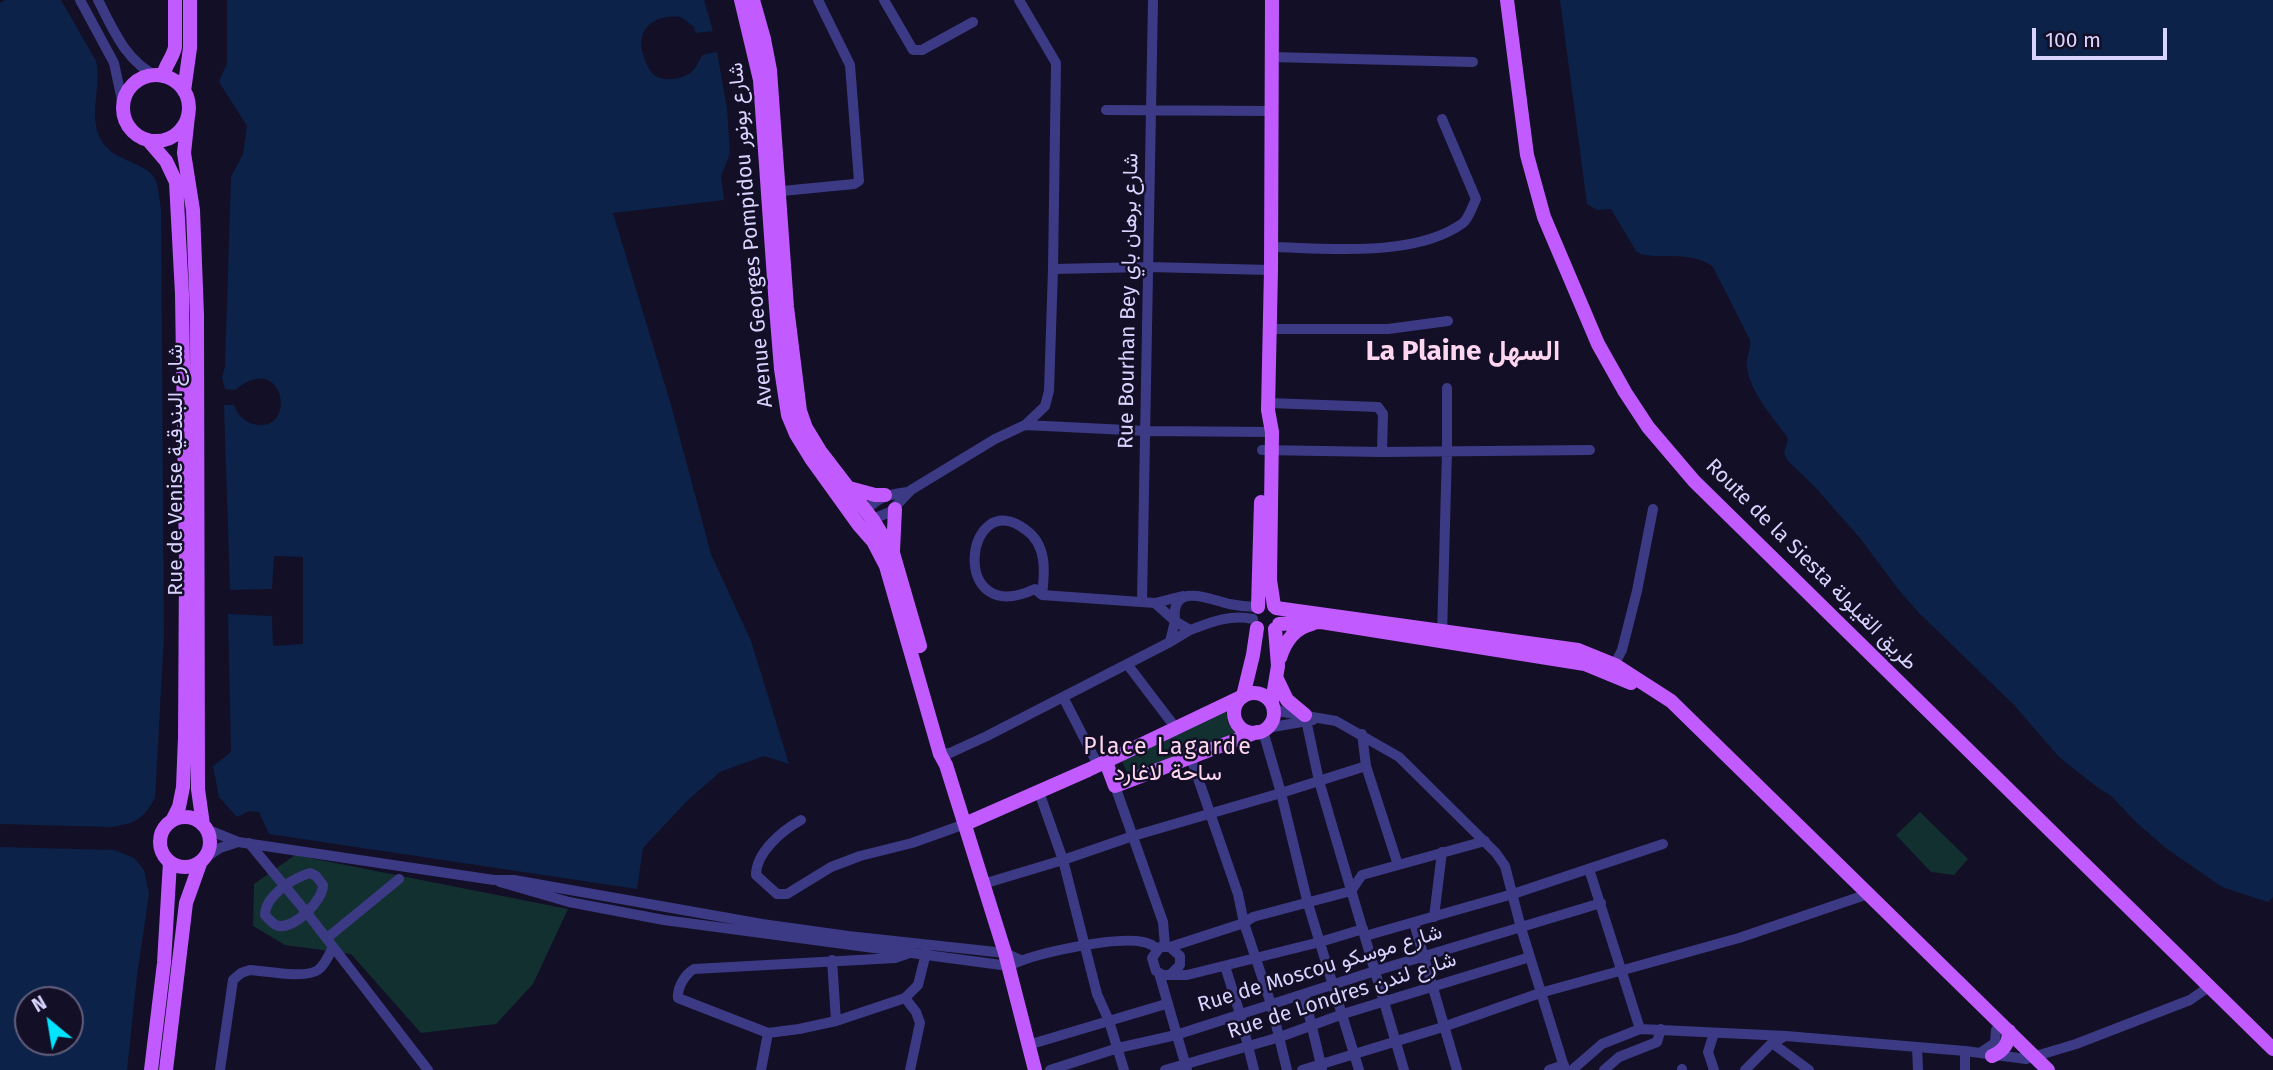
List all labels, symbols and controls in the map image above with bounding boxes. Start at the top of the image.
scale bar [2035,14,2170,58]
text: 100 m [2045,27,2101,53]
street label: Avenue Georges Pompidou شارع بونور [723,62,779,408]
street label: Rue Bourhan Bey شارع برهان باي [1114,153,1144,449]
district label: La Plaine السهل [1366,335,1560,369]
street label: Rue de Venise شارع البندقية [163,344,189,596]
street label: Route de la Siesta طريق القيلولة [1700,454,1922,676]
district label: Place Lagarde ساحة لاغارد [1085,734,1251,788]
street label: Rue de Moscou شارع موسكو [1195,920,1445,1018]
street label: Rue de Londres شارع لندن [1224,947,1460,1045]
north arrow [14,986,84,1056]
text: N [28,991,50,1017]

